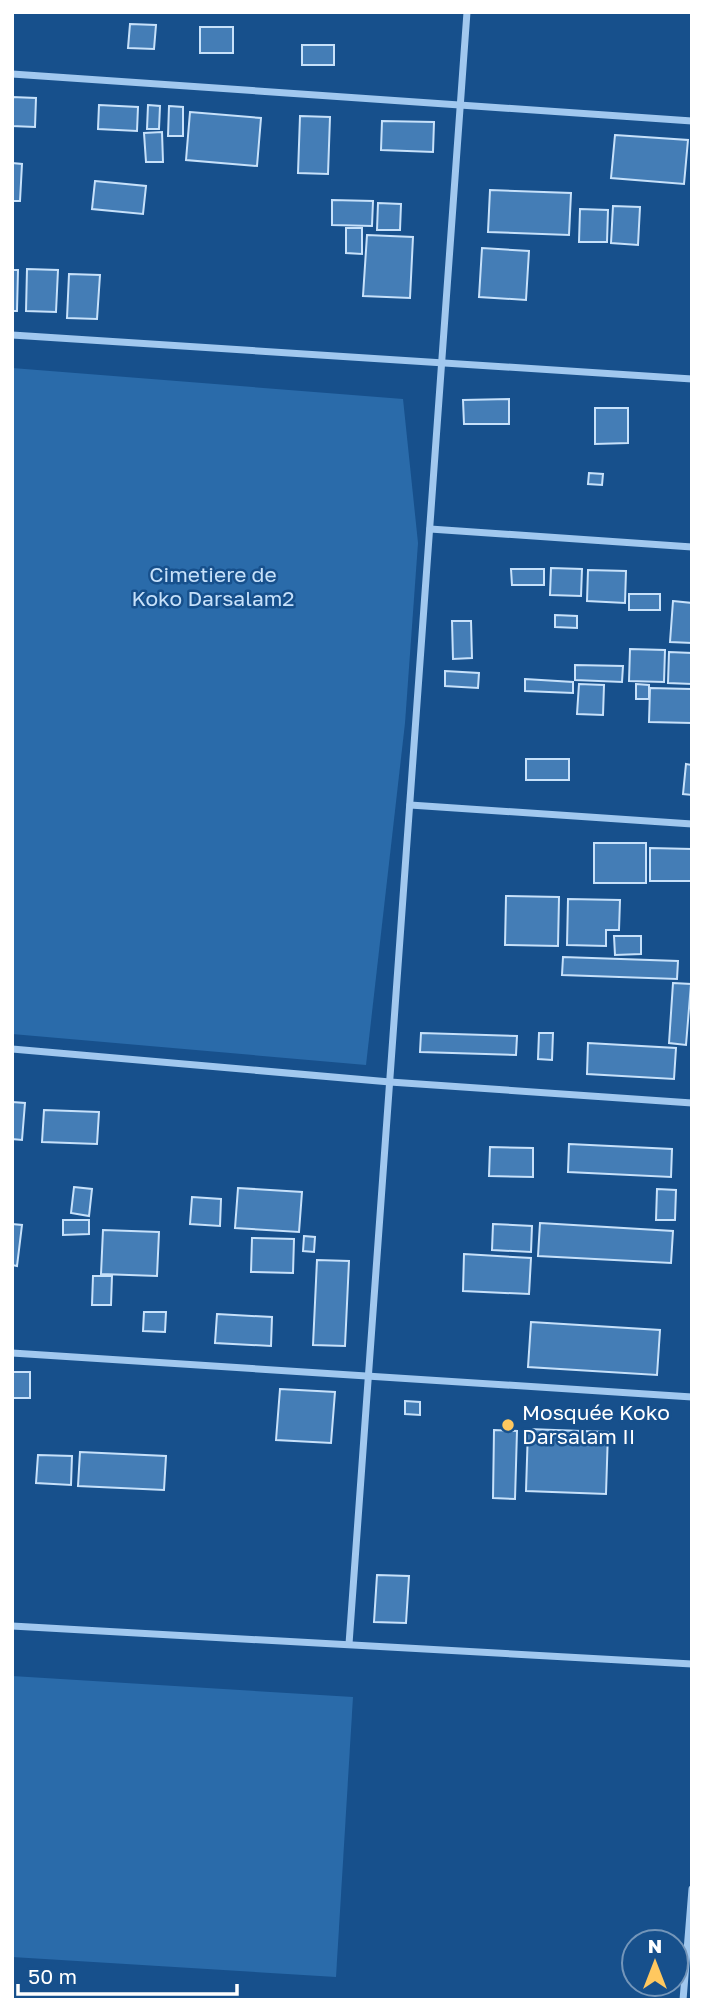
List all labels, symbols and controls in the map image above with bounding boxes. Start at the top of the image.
park label: Cimetiere de Koko Darsalam2 [131,561,295,611]
place label: Mosquée Koko Darsalam II [522,1399,670,1449]
marker: Mosquée Koko Darsalam II [500,1417,516,1433]
north arrow [620,1928,690,1998]
text: N [648,1934,662,1957]
scale bar [18,1952,236,1996]
text: 50 m [28,1963,77,1989]

